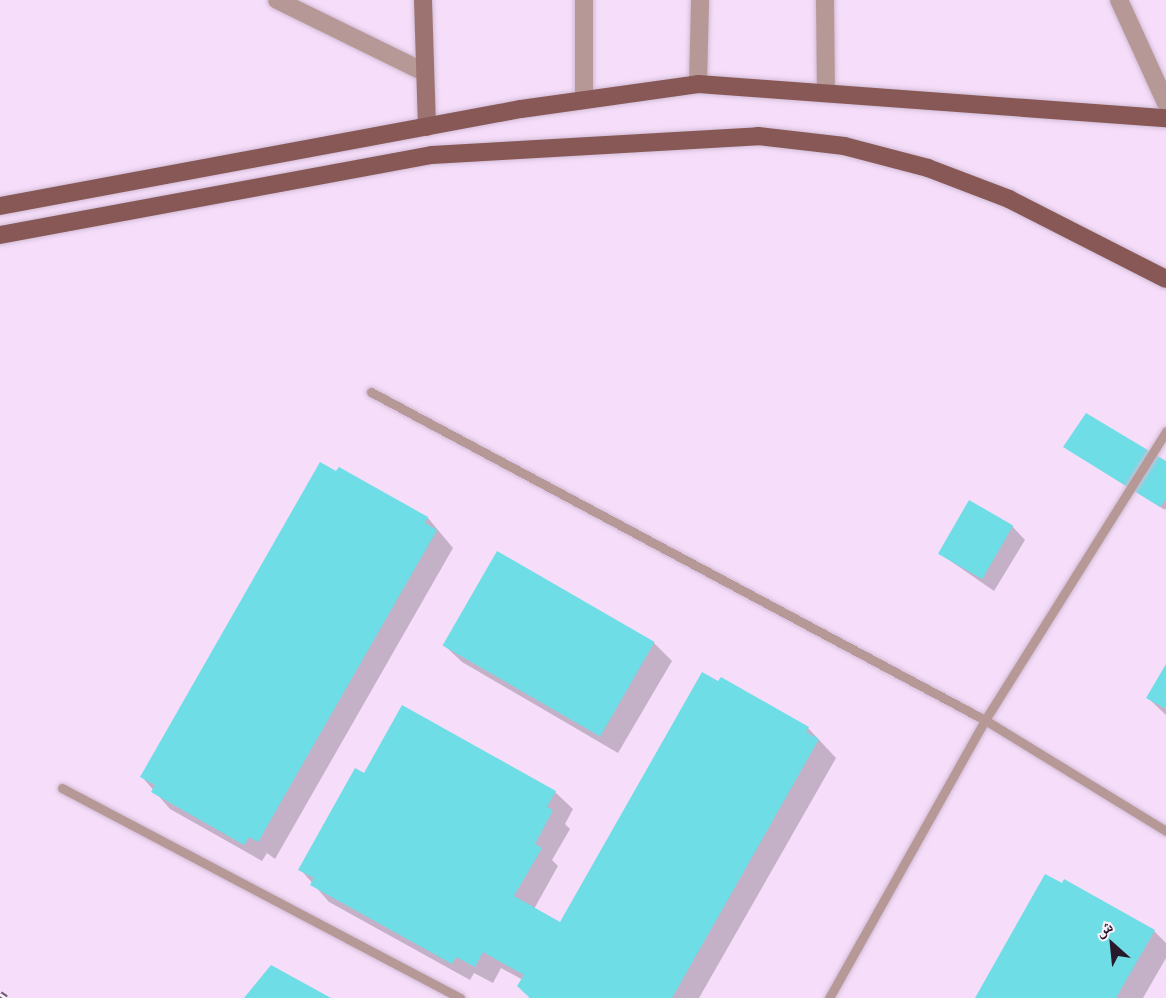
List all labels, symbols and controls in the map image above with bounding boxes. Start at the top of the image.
north arrow [1082,914,1142,974]
text: ش [1092,915,1116,941]

